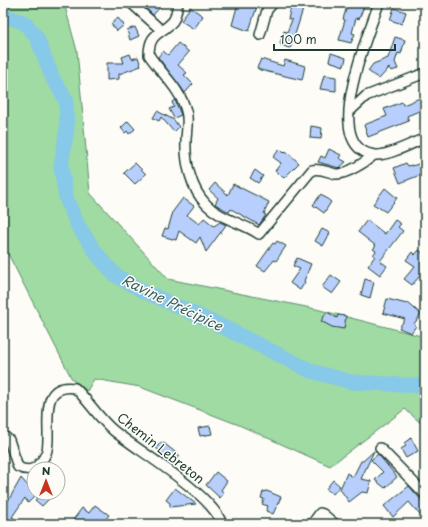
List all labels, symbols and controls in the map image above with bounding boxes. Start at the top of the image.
scale bar [274,26,395,52]
text: 100 m [280,30,317,48]
water label: Ravine Précipice [118,269,228,337]
street label: Chemin Lebreton [114,407,209,488]
north arrow [26,461,66,501]
text: N [42,462,51,479]

